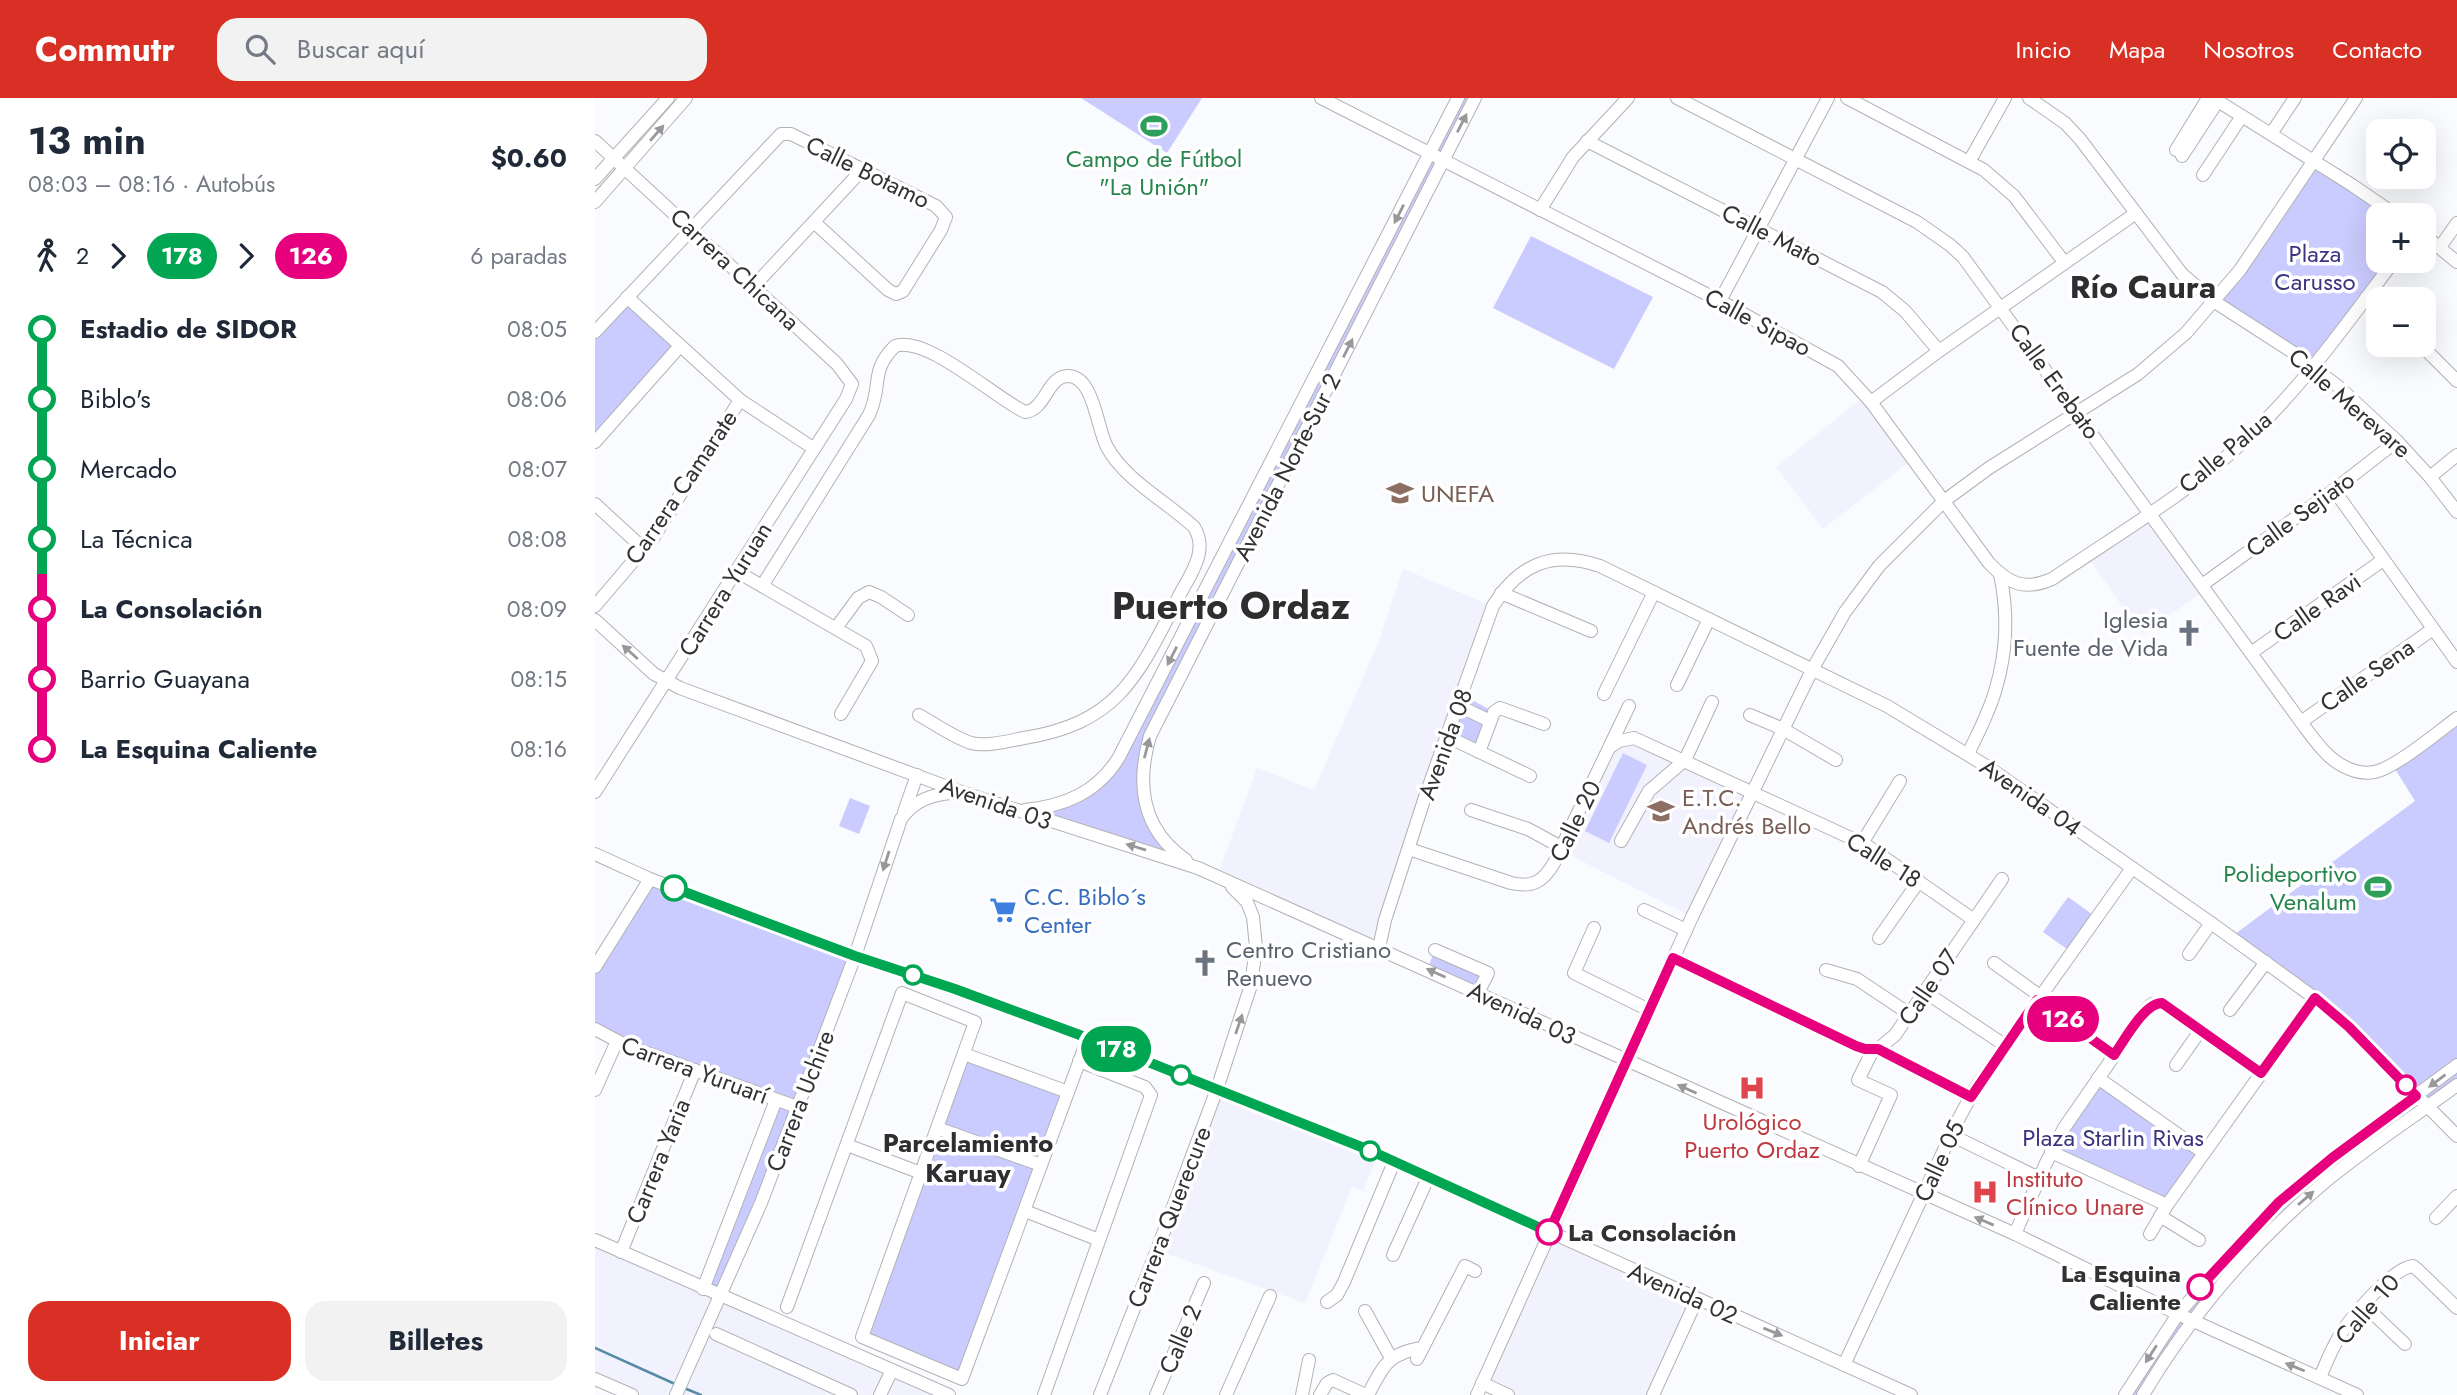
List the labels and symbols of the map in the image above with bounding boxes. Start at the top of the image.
sports icon: Campo de Fútbol "La Unión" [1139,111,1169,141]
one-way arrow [1456,113,1468,133]
one-way arrow [649,125,664,142]
street label: Calle Botamo [800,127,936,217]
place label: Campo de Fútbol "La Unión" [1066,141,1242,204]
street label: Calle Mato [1716,195,1828,275]
street label: Carrera Chicana [662,200,808,338]
one-way arrow [1393,204,1404,224]
park label: Plaza Carusso [2274,236,2356,299]
district label: Río Caura [2070,264,2216,310]
street label: Calle Sipao [1698,279,1818,365]
street label: Calle Erebato [2001,316,2109,446]
one-way arrow [1342,338,1353,358]
street label: Calle Merevare [2281,340,2419,466]
street label: Avenida Norte-Sur 2 [1225,367,1349,567]
street label: Carrera Camarate [616,403,746,571]
street label: Calle Palua [2171,403,2279,501]
street label: Calle Sejiato [2238,463,2362,565]
place label: UNEFA [1421,476,1494,511]
school or university icon: UNEFA [1385,478,1415,508]
street label: Carrera Yuruan [670,515,780,663]
street label: Calle Ravi [2266,564,2368,650]
district label: Puerto Ordaz [1112,578,1350,633]
place label: Iglesia Fuente de Vida [2013,602,2168,665]
church icon: Iglesia Fuente de Vida [2174,618,2204,648]
street label: Calle Sena [2313,630,2421,720]
one-way arrow [621,644,639,660]
one-way arrow [1166,646,1178,666]
street label: Avenida 08 [1409,684,1481,804]
one-way arrow [1142,737,1153,759]
street label: Avenida 04 [1973,749,2089,845]
street label: Avenida 03 [935,768,1057,838]
street label: Calle 20 [1540,774,1610,868]
place label: E.T.C. Andrés Bello [1682,780,1811,843]
school or university icon: E.T.C. Andrés Bello [1646,796,1676,826]
street label: Calle 18 [1840,823,1928,897]
one-way arrow [1125,841,1146,852]
one-way arrow [880,851,890,872]
place label: Polideportivo Venalum [2223,856,2357,919]
sports icon: Polideportivo Venalum [2363,872,2393,902]
unlabelled marker [661,875,687,901]
place label: C.C. Biblo´s Center [1024,879,1146,942]
supermarket icon: C.C. Biblo´s Center [988,895,1018,925]
place label: Centro Cristiano Renuevo [1226,932,1391,995]
street label: Calle 07 [1890,941,1967,1032]
church icon: Centro Cristiano Renuevo [1190,948,1220,978]
unlabelled marker [903,965,923,985]
one-way arrow [1425,967,1446,978]
street label: Avenida 03 [1462,973,1582,1053]
line badge: 126 [2023,996,2103,1042]
one-way arrow [1234,1014,1245,1035]
street label: Carrera Uchire [757,1025,843,1177]
line badge: 178 [1076,1026,1156,1072]
street label: Carrera Yuruarí [616,1027,774,1113]
unlabelled marker [1171,1065,1191,1085]
hospital icon: Urológico Puerto Ordaz [1737,1073,1767,1103]
one-way arrow [2428,1073,2446,1088]
unlabelled marker [2396,1075,2416,1095]
one-way arrow [1677,1083,1697,1095]
street label: Carrera Yaria [617,1093,699,1229]
place label: Urológico Puerto Ordaz [1684,1104,1820,1167]
street label: Calle 05 [1905,1114,1973,1208]
park label: Plaza Starlin Rivas [2022,1120,2204,1155]
street label: Carrera Querecure [1118,1121,1220,1313]
district label: Parcelamiento Karuay [883,1124,1053,1192]
unlabelled marker [1360,1141,1380,1161]
place label: Instituto Clínico Unare [2006,1161,2144,1224]
hospital icon: Instituto Clínico Unare [1970,1177,2000,1207]
one-way arrow [2297,1190,2315,1206]
place label: La Consolación [1568,1215,1737,1250]
one-way arrow [1974,1215,1995,1226]
marker: La Consolación [1536,1219,1562,1245]
street label: Avenida 02 [1623,1253,1743,1333]
place label: La Esquina Caliente [2061,1256,2181,1319]
street label: Calle 10 [2326,1266,2408,1352]
marker: La Esquina Caliente [2187,1274,2213,1300]
street label: Calle 2 [1150,1299,1210,1379]
one-way arrow [1763,1327,1784,1338]
one-way arrow [2144,1344,2157,1363]
one-way arrow [2285,1362,2306,1373]

